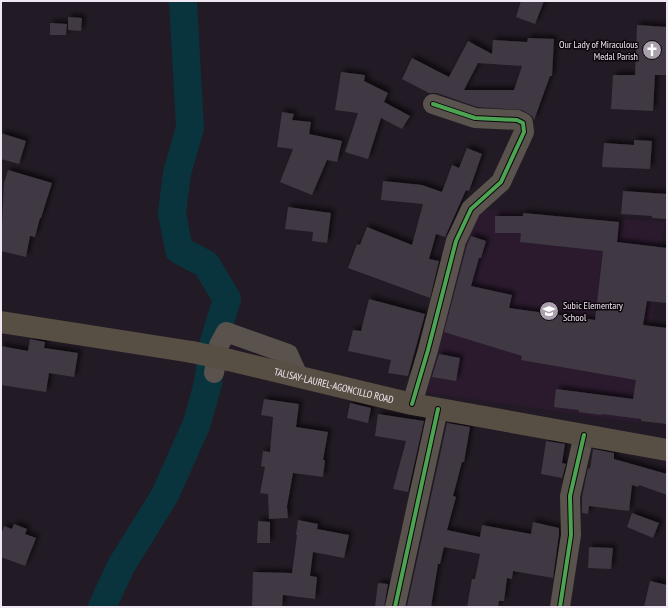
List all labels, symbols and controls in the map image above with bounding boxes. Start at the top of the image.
place label: Our Lady of Miraculous Medal Parish [559,38,639,63]
church icon: Our Lady of Miraculous Medal Parish [641,39,663,61]
place label: Subic Elementary School [563,299,623,324]
school or university icon: Subic Elementary School [538,300,560,322]
street label: TALISAY-LAUREL-AGONCILLO ROAD [273,365,395,406]

